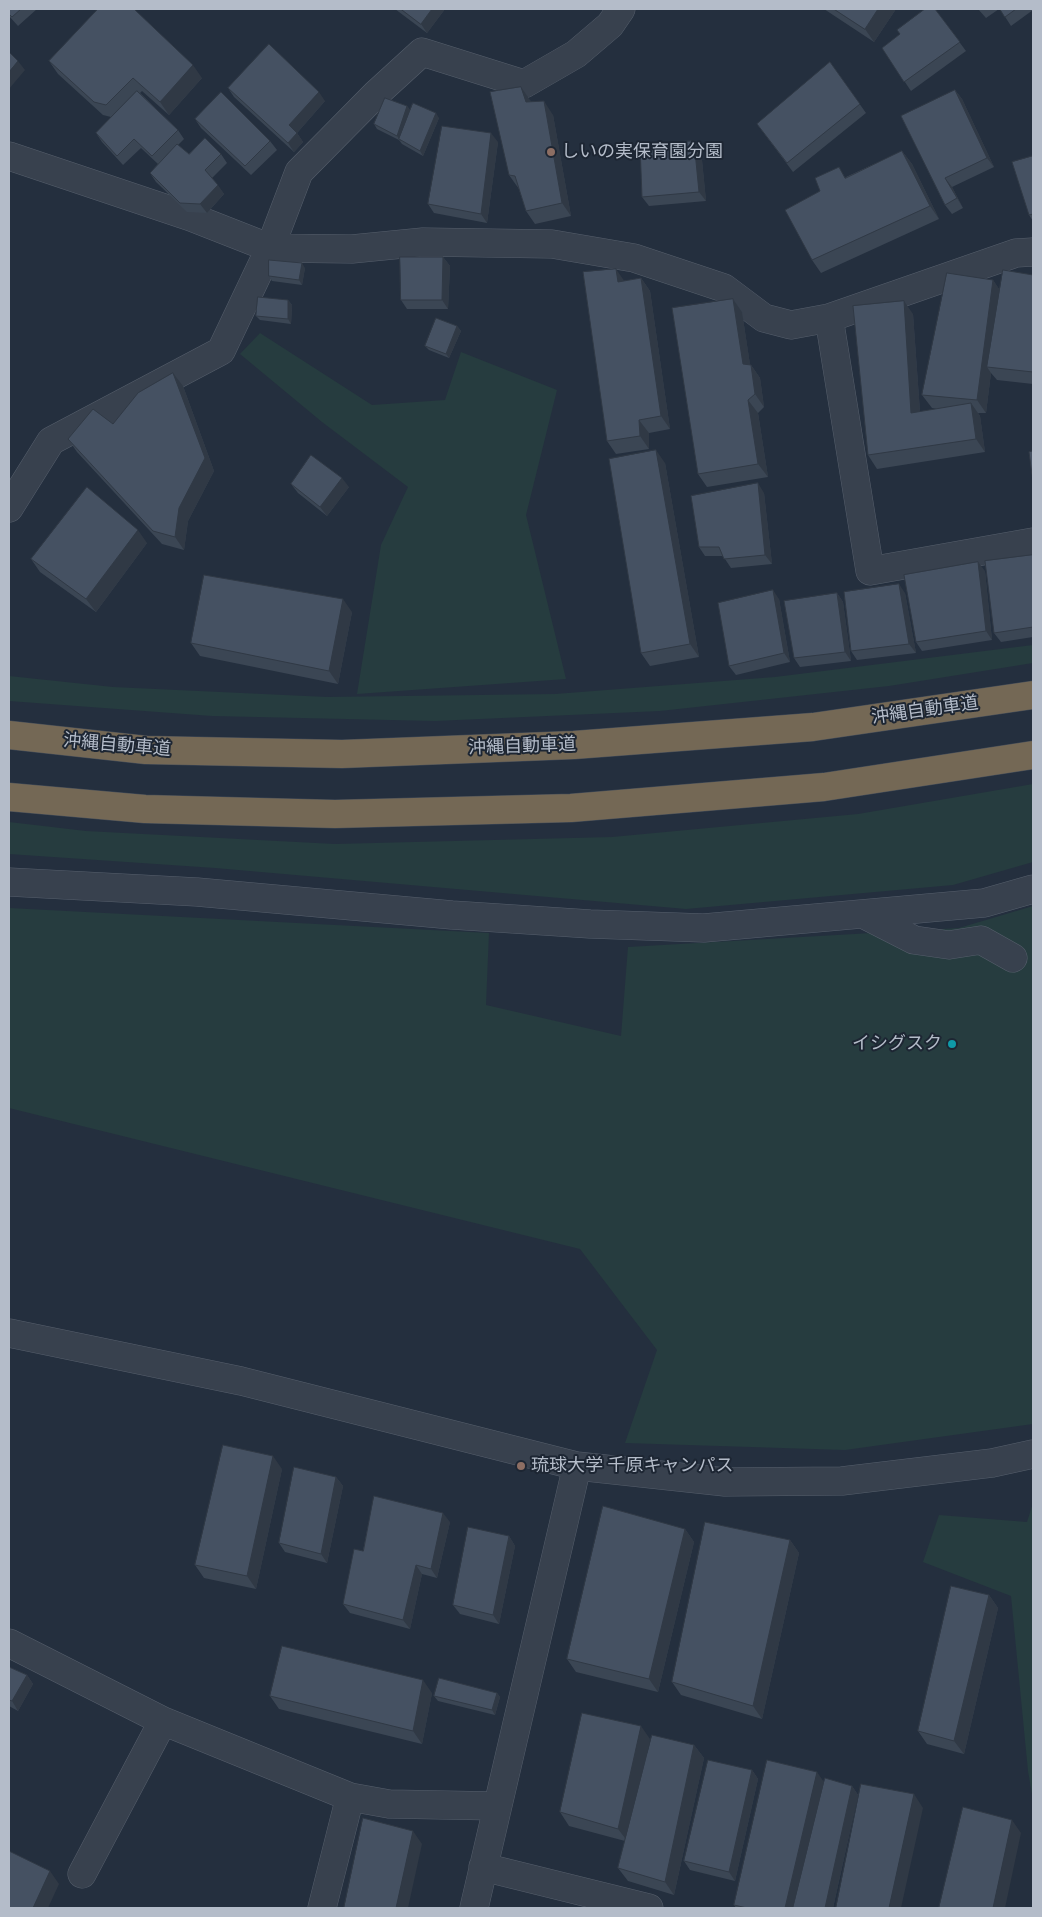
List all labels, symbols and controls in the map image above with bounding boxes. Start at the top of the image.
place label: しいの実保育園分園 [561,141,723,163]
marker: しいの実保育園分園 [545,146,557,158]
street label: 沖縄自動車道 [870,693,980,729]
street label: 沖縄自動車道 [62,731,172,761]
street label: 沖縄自動車道 [468,734,576,760]
place label: イシグスク [852,1033,942,1055]
marker: イシグスク [946,1038,958,1050]
place label: 琉球大学 千原キャンパス [531,1455,733,1477]
marker: 琉球大学 千原キャンパス [515,1460,527,1472]

